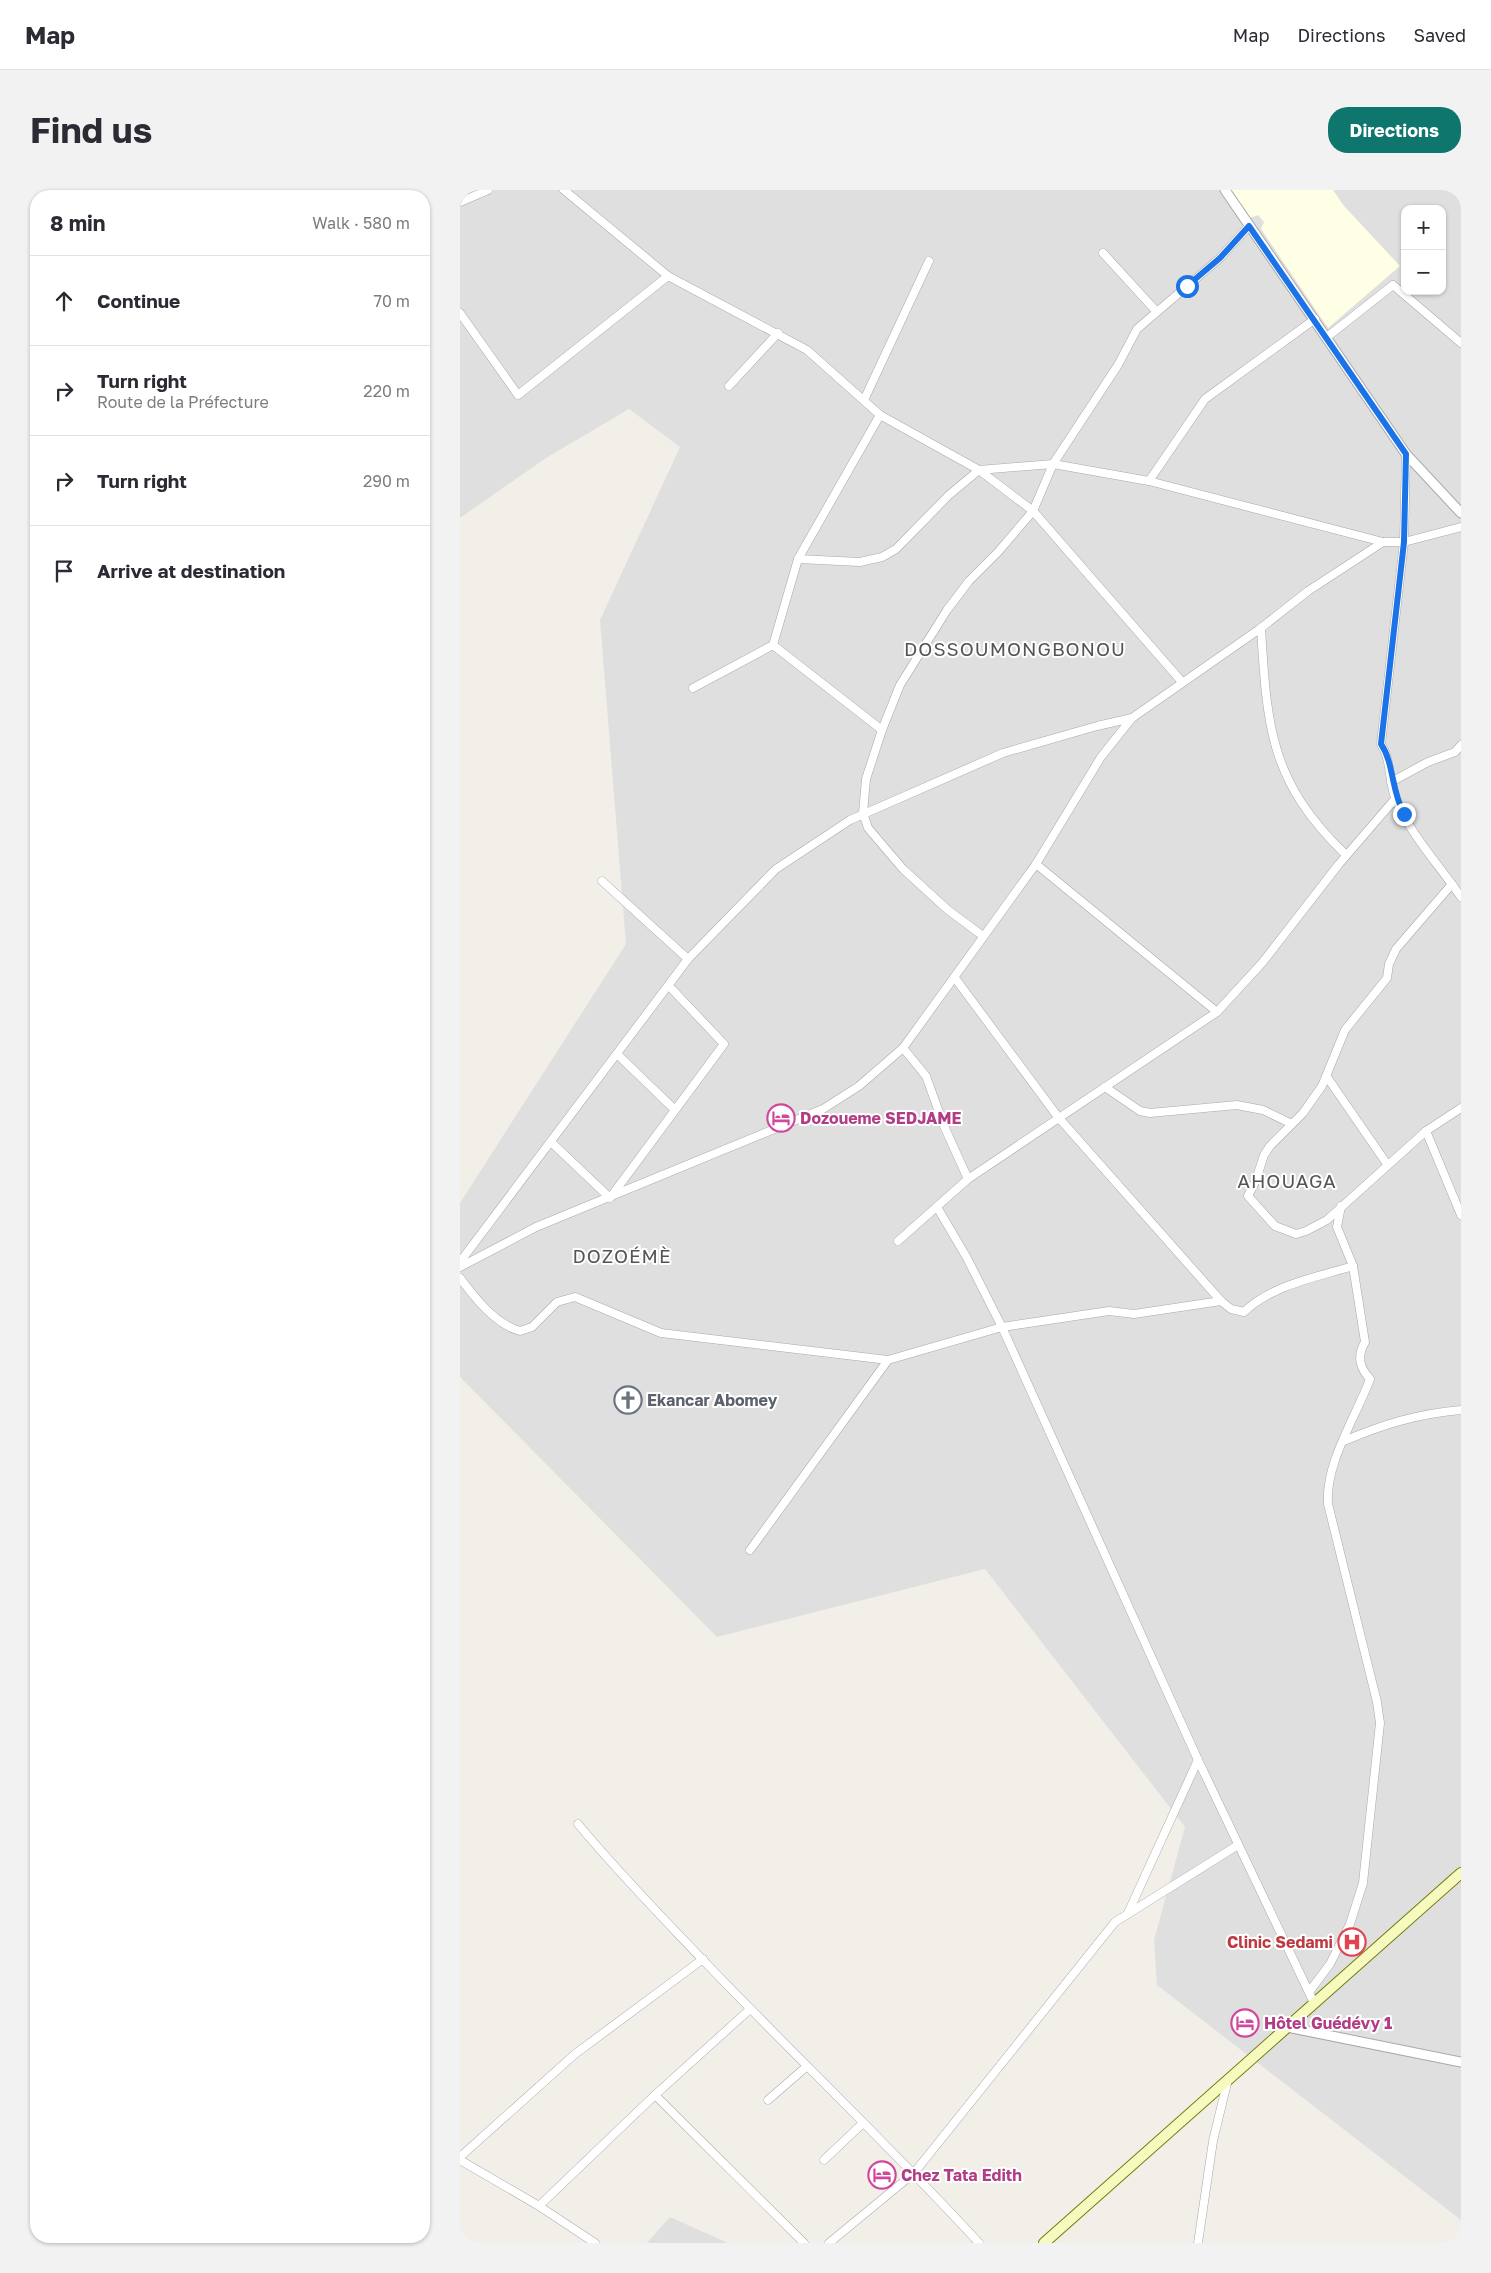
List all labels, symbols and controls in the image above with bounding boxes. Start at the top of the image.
text: Map [25,20,75,49]
text: Map [1233,24,1269,46]
text: Directions [1297,24,1385,46]
text: Saved [1413,24,1466,46]
button: Directions [1328,107,1461,153]
text: Find us [30,109,152,151]
map controls [1401,205,1446,295]
button: + [1401,205,1446,250]
text: 8 min [50,210,106,236]
text: Walk · 580 m [312,213,410,233]
button: − [1401,250,1446,295]
route start [1176,275,1199,298]
icon: ahead [50,287,78,315]
text: Continue [97,289,180,312]
text: 70 m [373,291,410,311]
text: Turn right [97,369,187,392]
icon: right [50,377,78,405]
text: 220 m [363,381,410,401]
text: Route de la Préfecture [97,392,269,412]
icon: right [50,467,78,495]
text: Turn right [97,469,187,492]
text: 290 m [363,471,410,491]
icon: arrive [50,557,78,585]
text: Arrive at destination [97,559,285,582]
district label: DOSSOUMONGBONOU [904,637,1126,660]
route end [1393,803,1416,826]
hotel icon: Dozoueme SEDJAME [766,1103,796,1133]
place label: Dozoueme SEDJAME [800,1108,962,1128]
district label: AHOUAGA [1237,1169,1337,1192]
district label: DOZOÉMÈ [573,1244,671,1267]
church icon: Ekancar Abomey [613,1385,643,1415]
place label: Ekancar Abomey [647,1390,778,1410]
hospital icon: Clinic Sedami [1337,1927,1367,1957]
place label: Clinic Sedami [1227,1932,1333,1952]
hotel icon: Hôtel Guédévy 1 [1230,2008,1260,2038]
place label: Hôtel Guédévy 1 [1264,2013,1392,2033]
hotel icon: Chez Tata Edith [867,2160,897,2190]
place label: Chez Tata Edith [901,2165,1022,2185]

